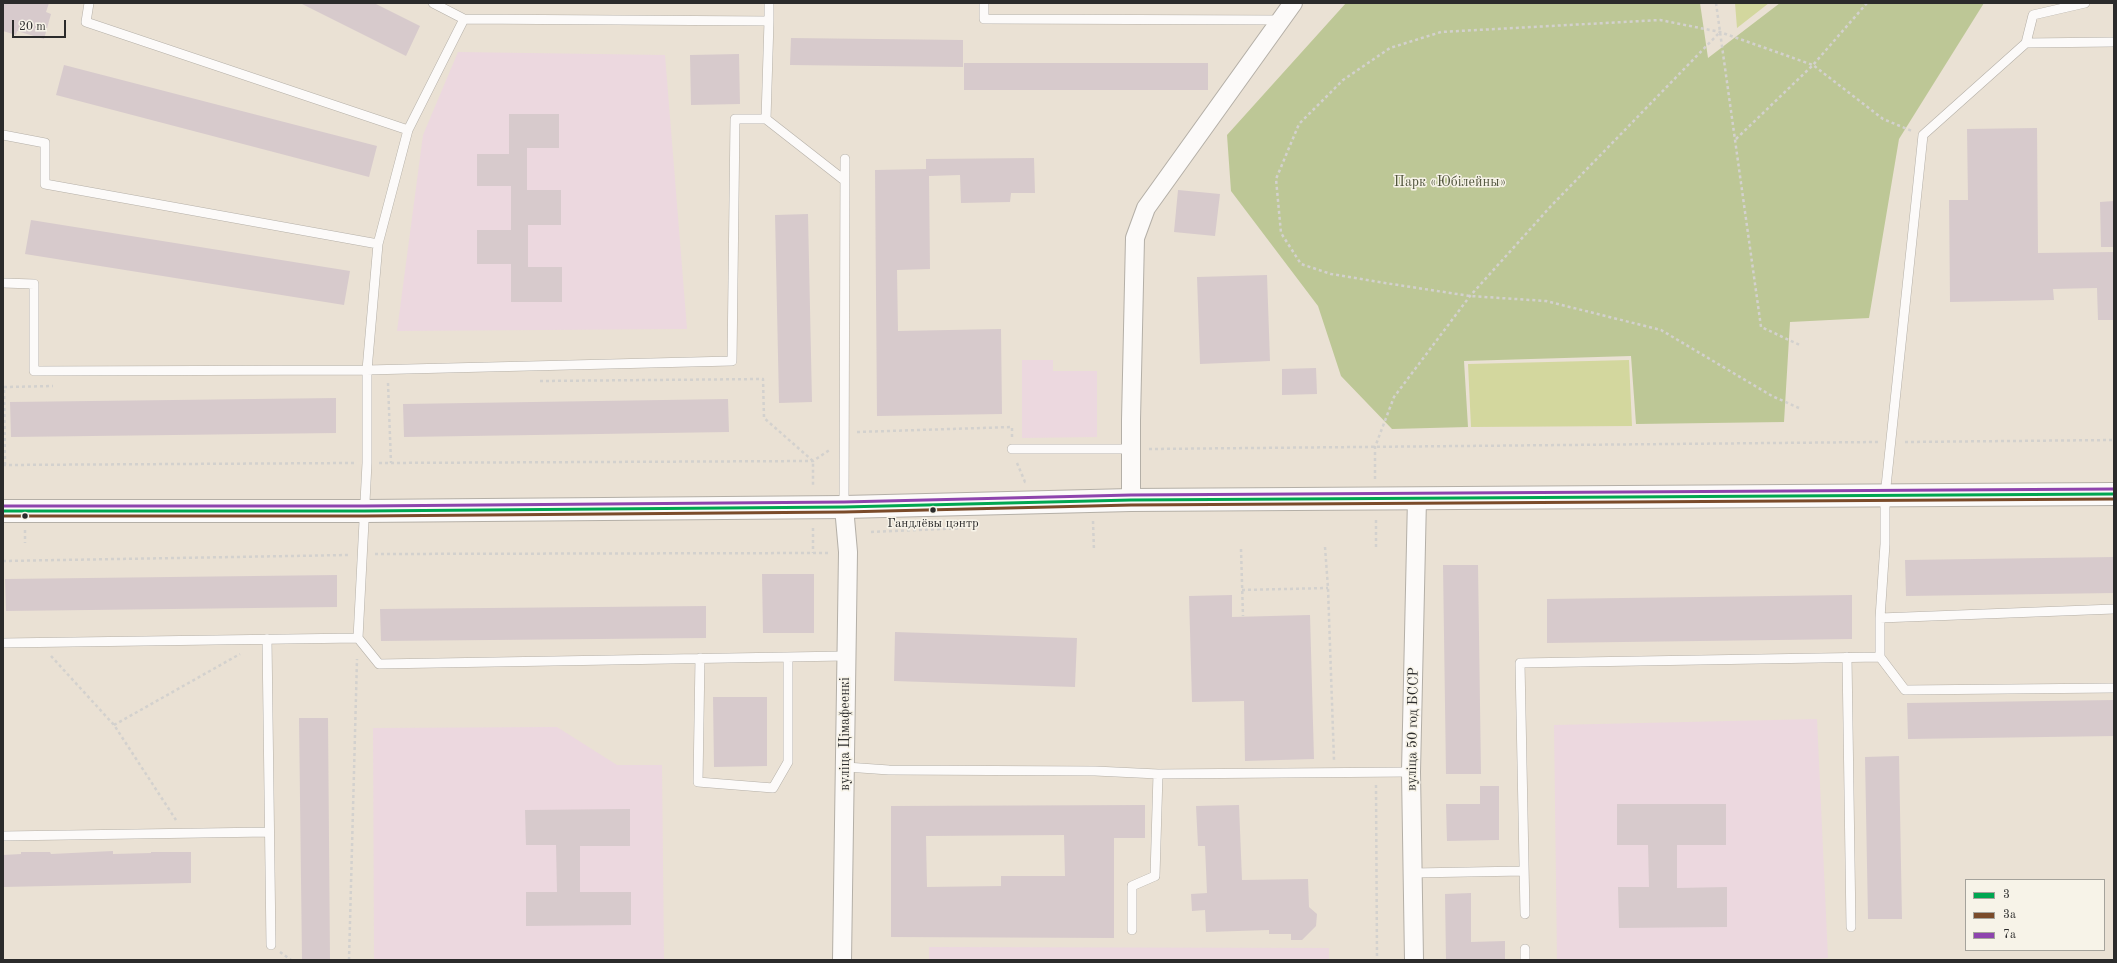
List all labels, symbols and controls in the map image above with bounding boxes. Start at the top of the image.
scale bar [14,12,68,38]
text: 20 m [19,21,46,33]
park label: Парк «Юбілейны» [1394,174,1506,190]
marker: Гандлёвы цэнтр [928,505,938,515]
unlabelled marker [20,511,30,521]
place label: Гандлёвы цэнтр [887,516,979,532]
street label: вуліца 50 год БССР [1404,667,1422,791]
street label: вуліца Цімафеенкі [837,677,853,791]
legend [1965,879,2105,951]
text: 3 [2003,889,2010,901]
text: 3а [2003,909,2016,921]
text: 7а [2003,929,2016,941]

